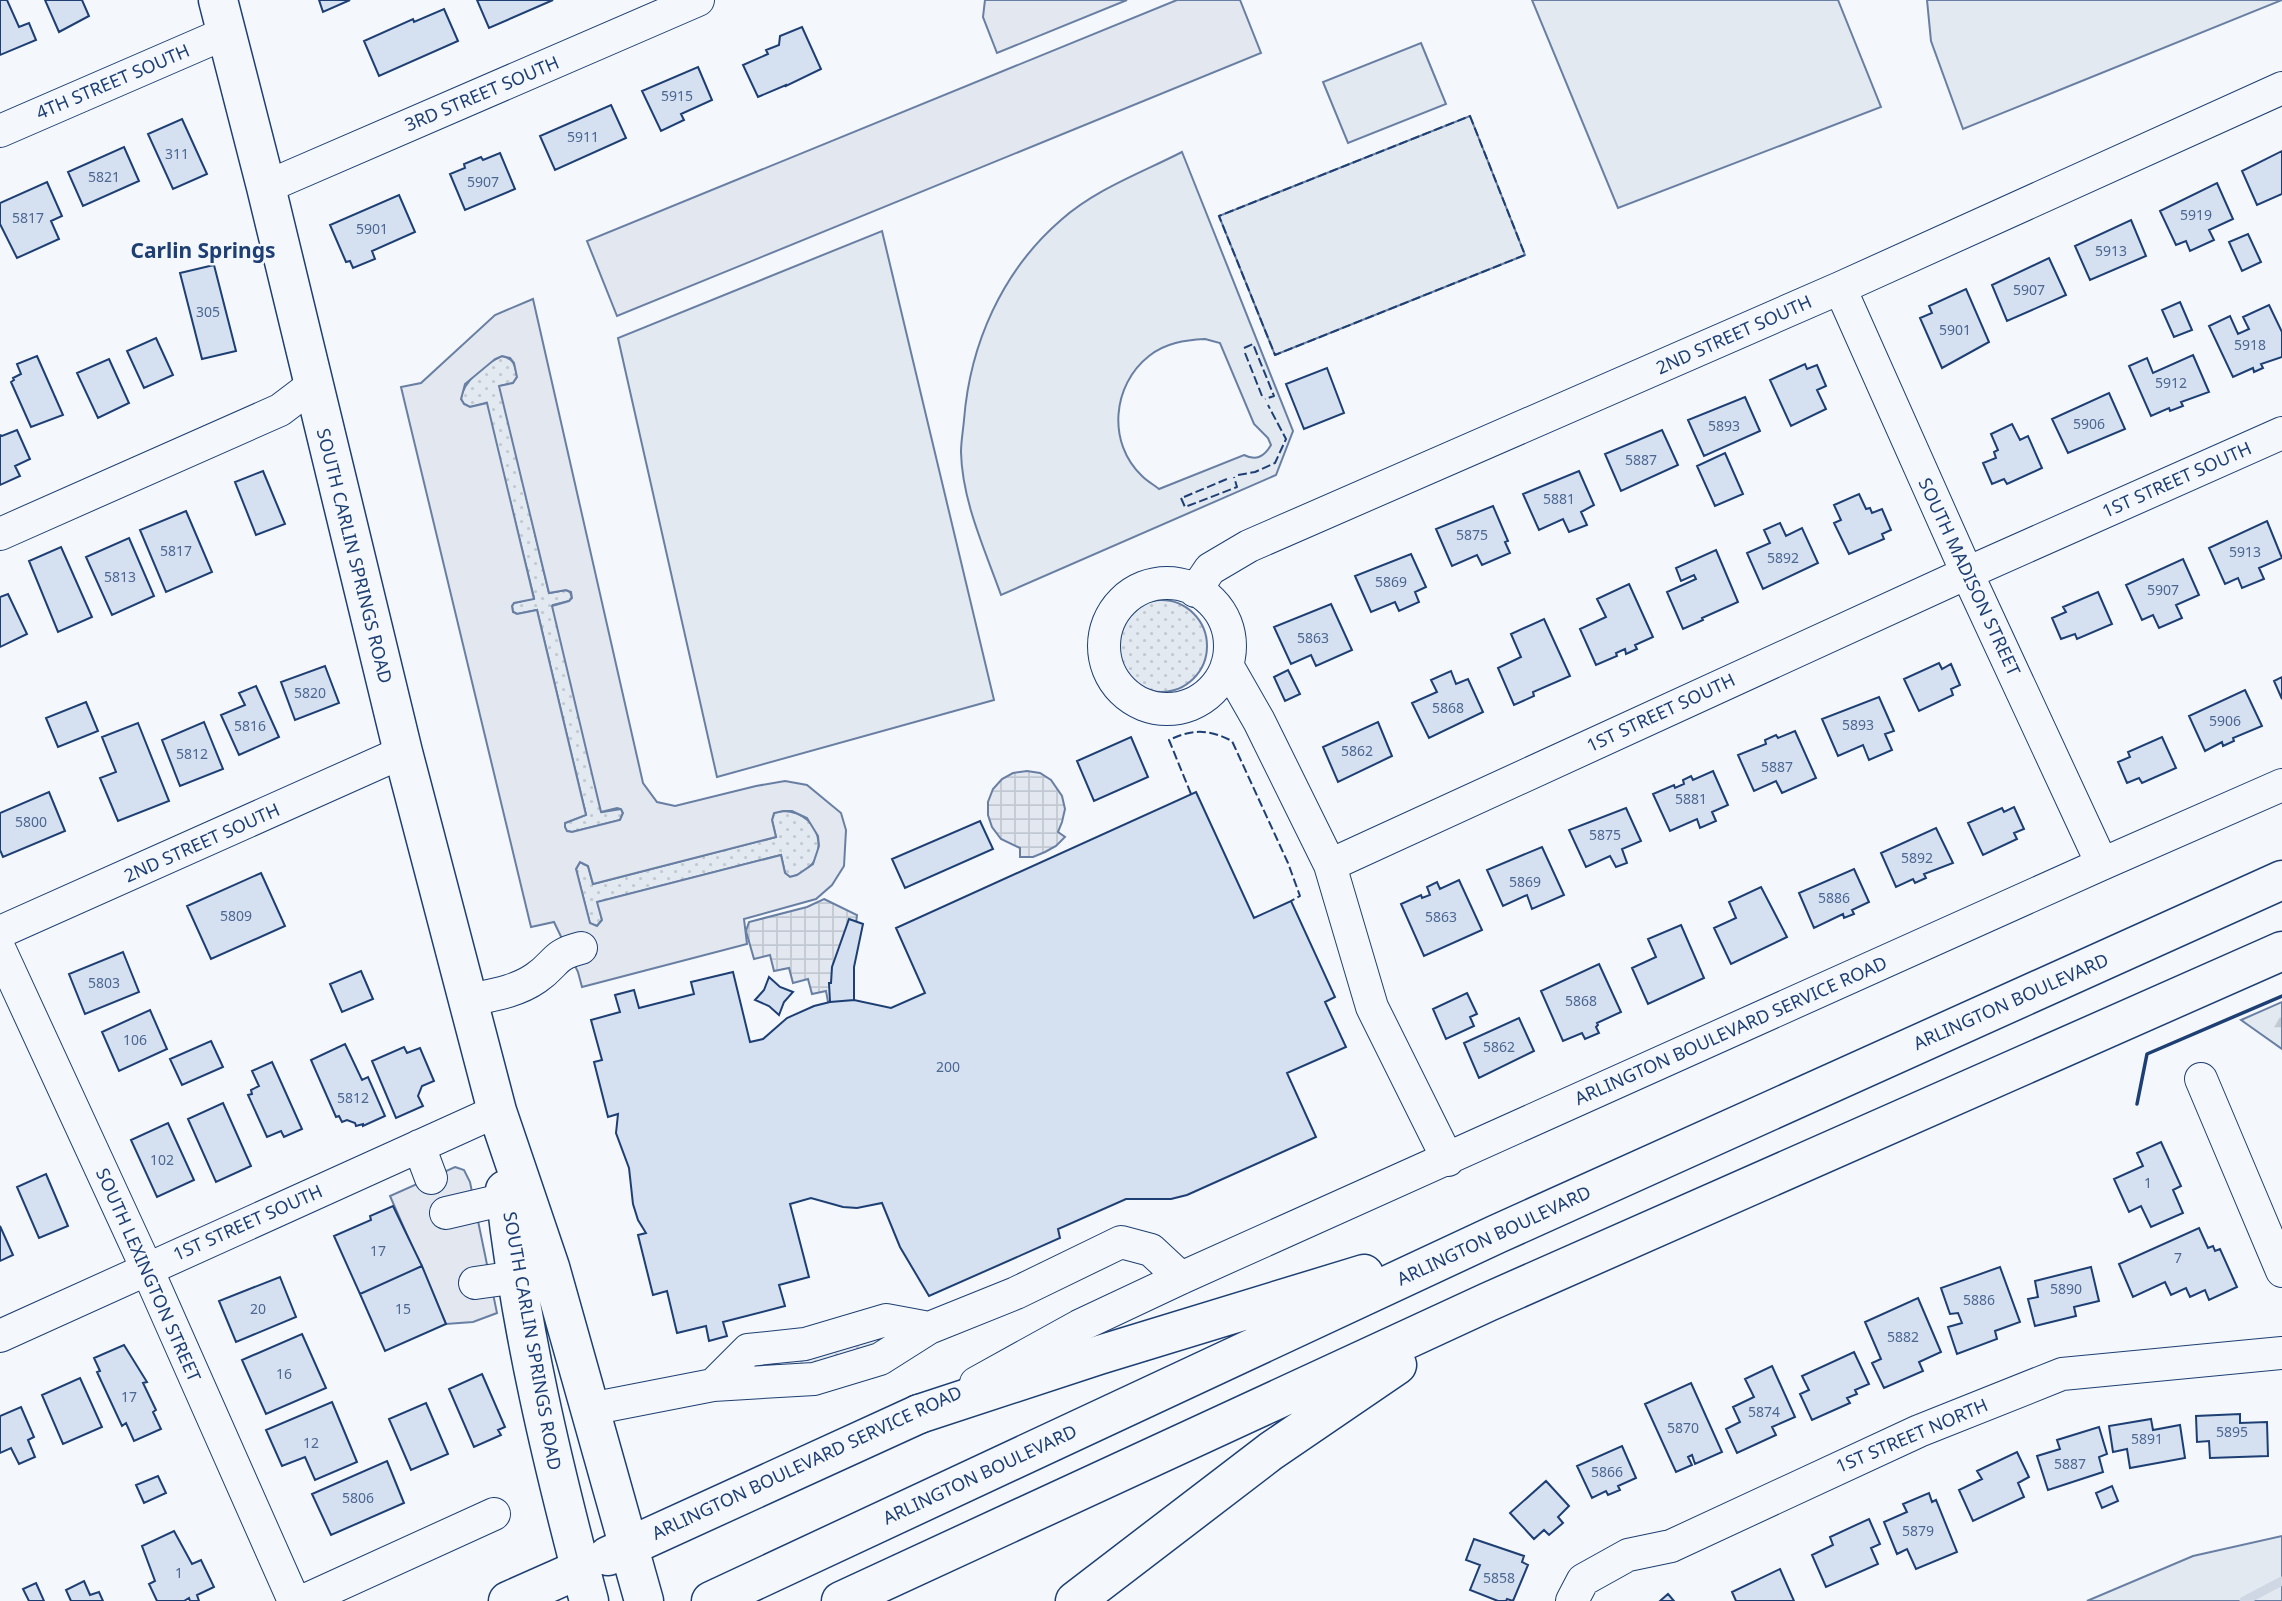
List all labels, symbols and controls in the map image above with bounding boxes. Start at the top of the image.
street label: 4TH STREET SOUTH [32,38,193,124]
street label: 3RD STREET SOUTH [401,50,562,136]
house number: 5915 [661,86,693,105]
house number: 5911 [567,127,599,146]
house number: 311 [165,144,189,163]
house number: 5821 [88,167,120,186]
house number: 5907 [467,172,499,191]
house number: 5919 [2180,205,2212,224]
house number: 5817 [12,208,44,227]
house number: 5901 [356,219,388,238]
district label: Carlin Springs [130,236,276,264]
house number: 5913 [2095,241,2127,260]
house number: 5907 [2013,280,2045,299]
street label: 2ND STREET SOUTH [1652,289,1815,379]
house number: 305 [196,302,220,321]
house number: 5901 [1939,320,1971,339]
house number: 5918 [2234,335,2266,354]
house number: 5912 [2155,373,2187,392]
house number: 5906 [2073,414,2105,433]
house number: 5893 [1708,416,1740,435]
street label: SOUTH CARLIN SPRINGS ROAD [312,426,398,686]
street label: 1ST STREET SOUTH [2098,435,2255,523]
house number: 5887 [1625,450,1657,469]
street label: SOUTH MADISON STREET [1913,474,2026,679]
house number: 5881 [1543,489,1575,508]
house number: 5875 [1456,525,1488,544]
house number: 5817 [160,541,192,560]
house number: 5913 [2229,542,2261,561]
house number: 5892 [1767,548,1799,567]
house number: 5813 [104,567,136,586]
house number: 5869 [1375,572,1407,591]
house number: 5907 [2147,580,2179,599]
house number: 5863 [1297,628,1329,647]
street label: 1ST STREET SOUTH [1582,667,1739,757]
house number: 5820 [294,683,326,702]
house number: 5868 [1432,698,1464,717]
house number: 5906 [2209,711,2241,730]
house number: 5893 [1842,715,1874,734]
house number: 5816 [234,716,266,735]
house number: 5862 [1341,741,1373,760]
house number: 5812 [176,744,208,763]
house number: 5887 [1761,757,1793,776]
house number: 5881 [1675,789,1707,808]
street label: 2ND STREET SOUTH [120,797,283,887]
house number: 5800 [15,812,47,831]
house number: 5875 [1589,825,1621,844]
house number: 5892 [1901,848,1933,867]
house number: 5869 [1509,872,1541,891]
house number: 5886 [1818,888,1850,907]
house number: 5809 [220,906,252,925]
house number: 5863 [1425,907,1457,926]
street label: ARLINGTON BOULEVARD [1909,947,2112,1055]
street label: ARLINGTON BOULEVARD SERVICE ROAD [1571,950,1891,1110]
house number: 5803 [88,973,120,992]
house number: 5868 [1565,991,1597,1010]
house number: 106 [123,1030,147,1049]
house number: 5862 [1483,1037,1515,1056]
house number: 200 [936,1057,960,1076]
house number: 5812 [337,1088,369,1107]
house number: 102 [150,1150,174,1169]
street label: SOUTH LEXINGTON STREET [91,1164,207,1385]
house number: 1 [2144,1173,2152,1192]
street label: 1ST STREET SOUTH [169,1178,326,1266]
street label: ARLINGTON BOULEVARD [1393,1180,1594,1291]
street label: SOUTH CARLIN SPRINGS ROAD [498,1210,568,1472]
house number: 17 [370,1241,386,1260]
house number: 7 [2174,1248,2182,1267]
house number: 5890 [2050,1279,2082,1298]
house number: 5886 [1963,1290,1995,1309]
house number: 20 [250,1299,266,1318]
house number: 15 [395,1299,411,1318]
house number: 5882 [1887,1327,1919,1346]
house number: 16 [276,1364,292,1383]
street label: ARLINGTON BOULEVARD SERVICE ROAD [648,1379,966,1545]
house number: 17 [121,1387,137,1406]
street label: 1ST STREET NORTH [1832,1392,1991,1478]
house number: 5874 [1748,1402,1780,1421]
house number: 5870 [1667,1418,1699,1437]
street label: ARLINGTON BOULEVARD [879,1419,1080,1530]
house number: 5895 [2216,1422,2248,1441]
house number: 5891 [2131,1429,2163,1448]
house number: 12 [303,1433,319,1452]
house number: 5887 [2054,1454,2086,1473]
house number: 5866 [1591,1462,1623,1481]
house number: 5806 [342,1488,374,1507]
house number: 5879 [1902,1521,1934,1540]
house number: 1 [175,1563,183,1582]
house number: 5858 [1483,1568,1515,1587]

